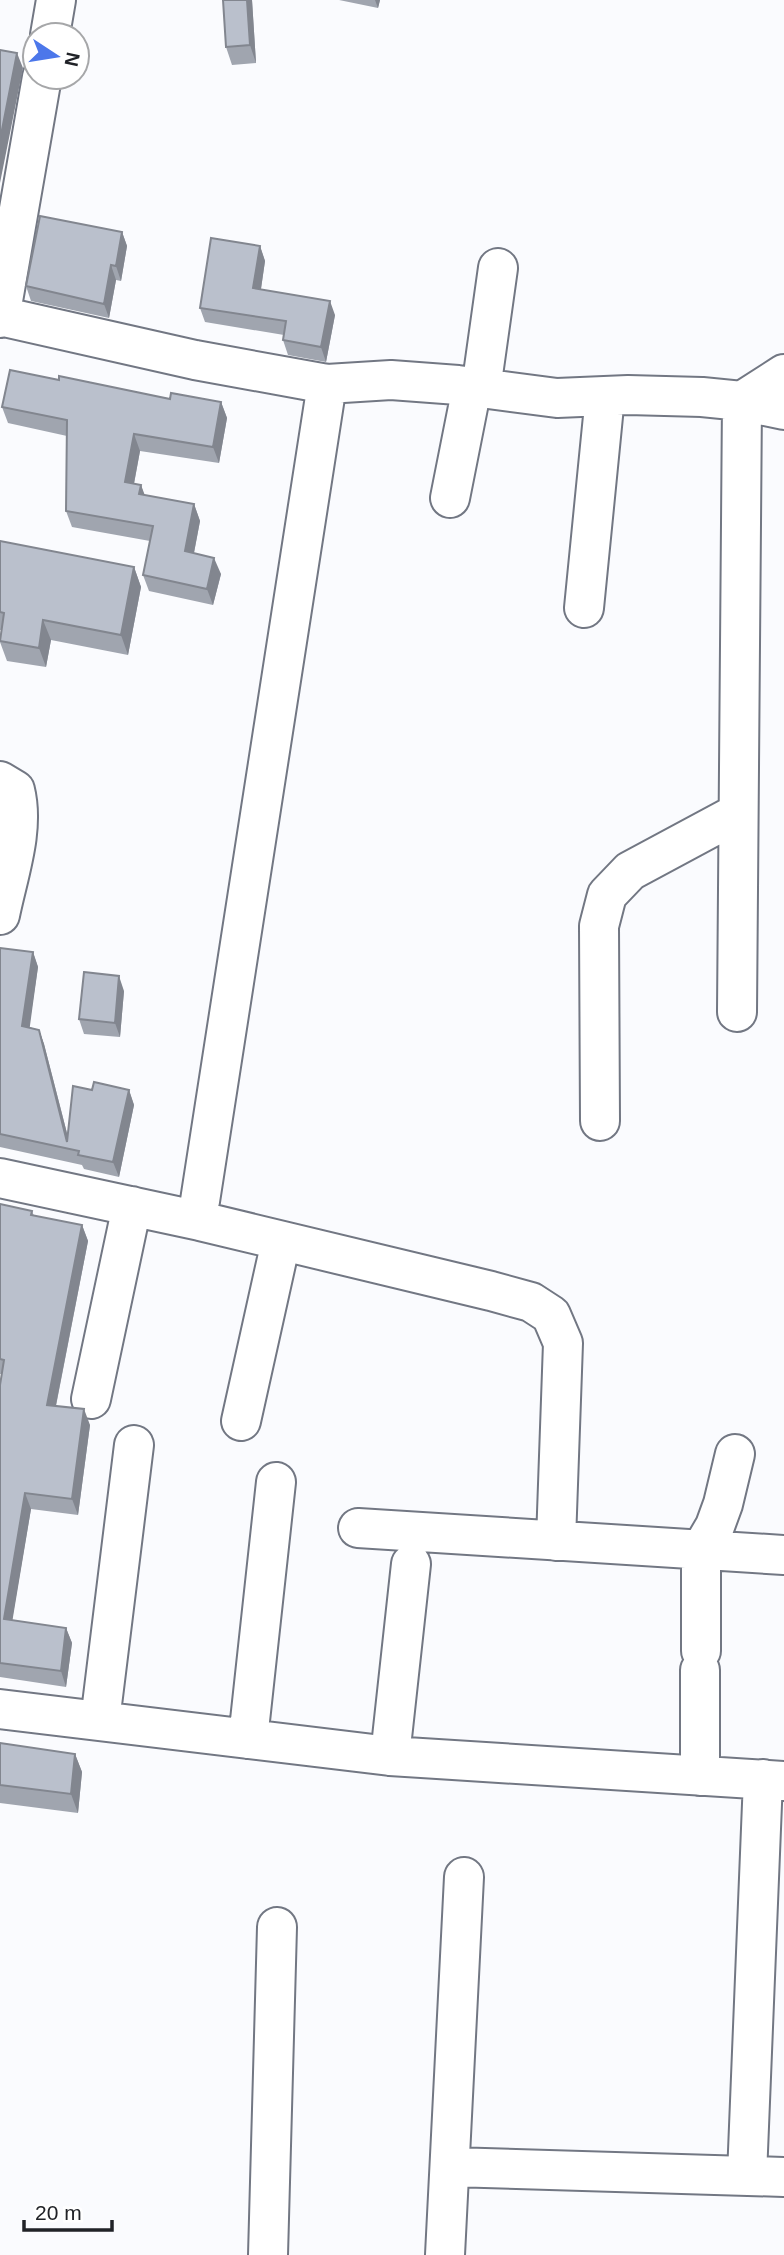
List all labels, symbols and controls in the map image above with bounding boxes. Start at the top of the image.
north arrow [21,21,91,91]
text: N [60,51,84,68]
scale bar [24,2188,112,2232]
text: 20 m [35,2201,82,2224]

